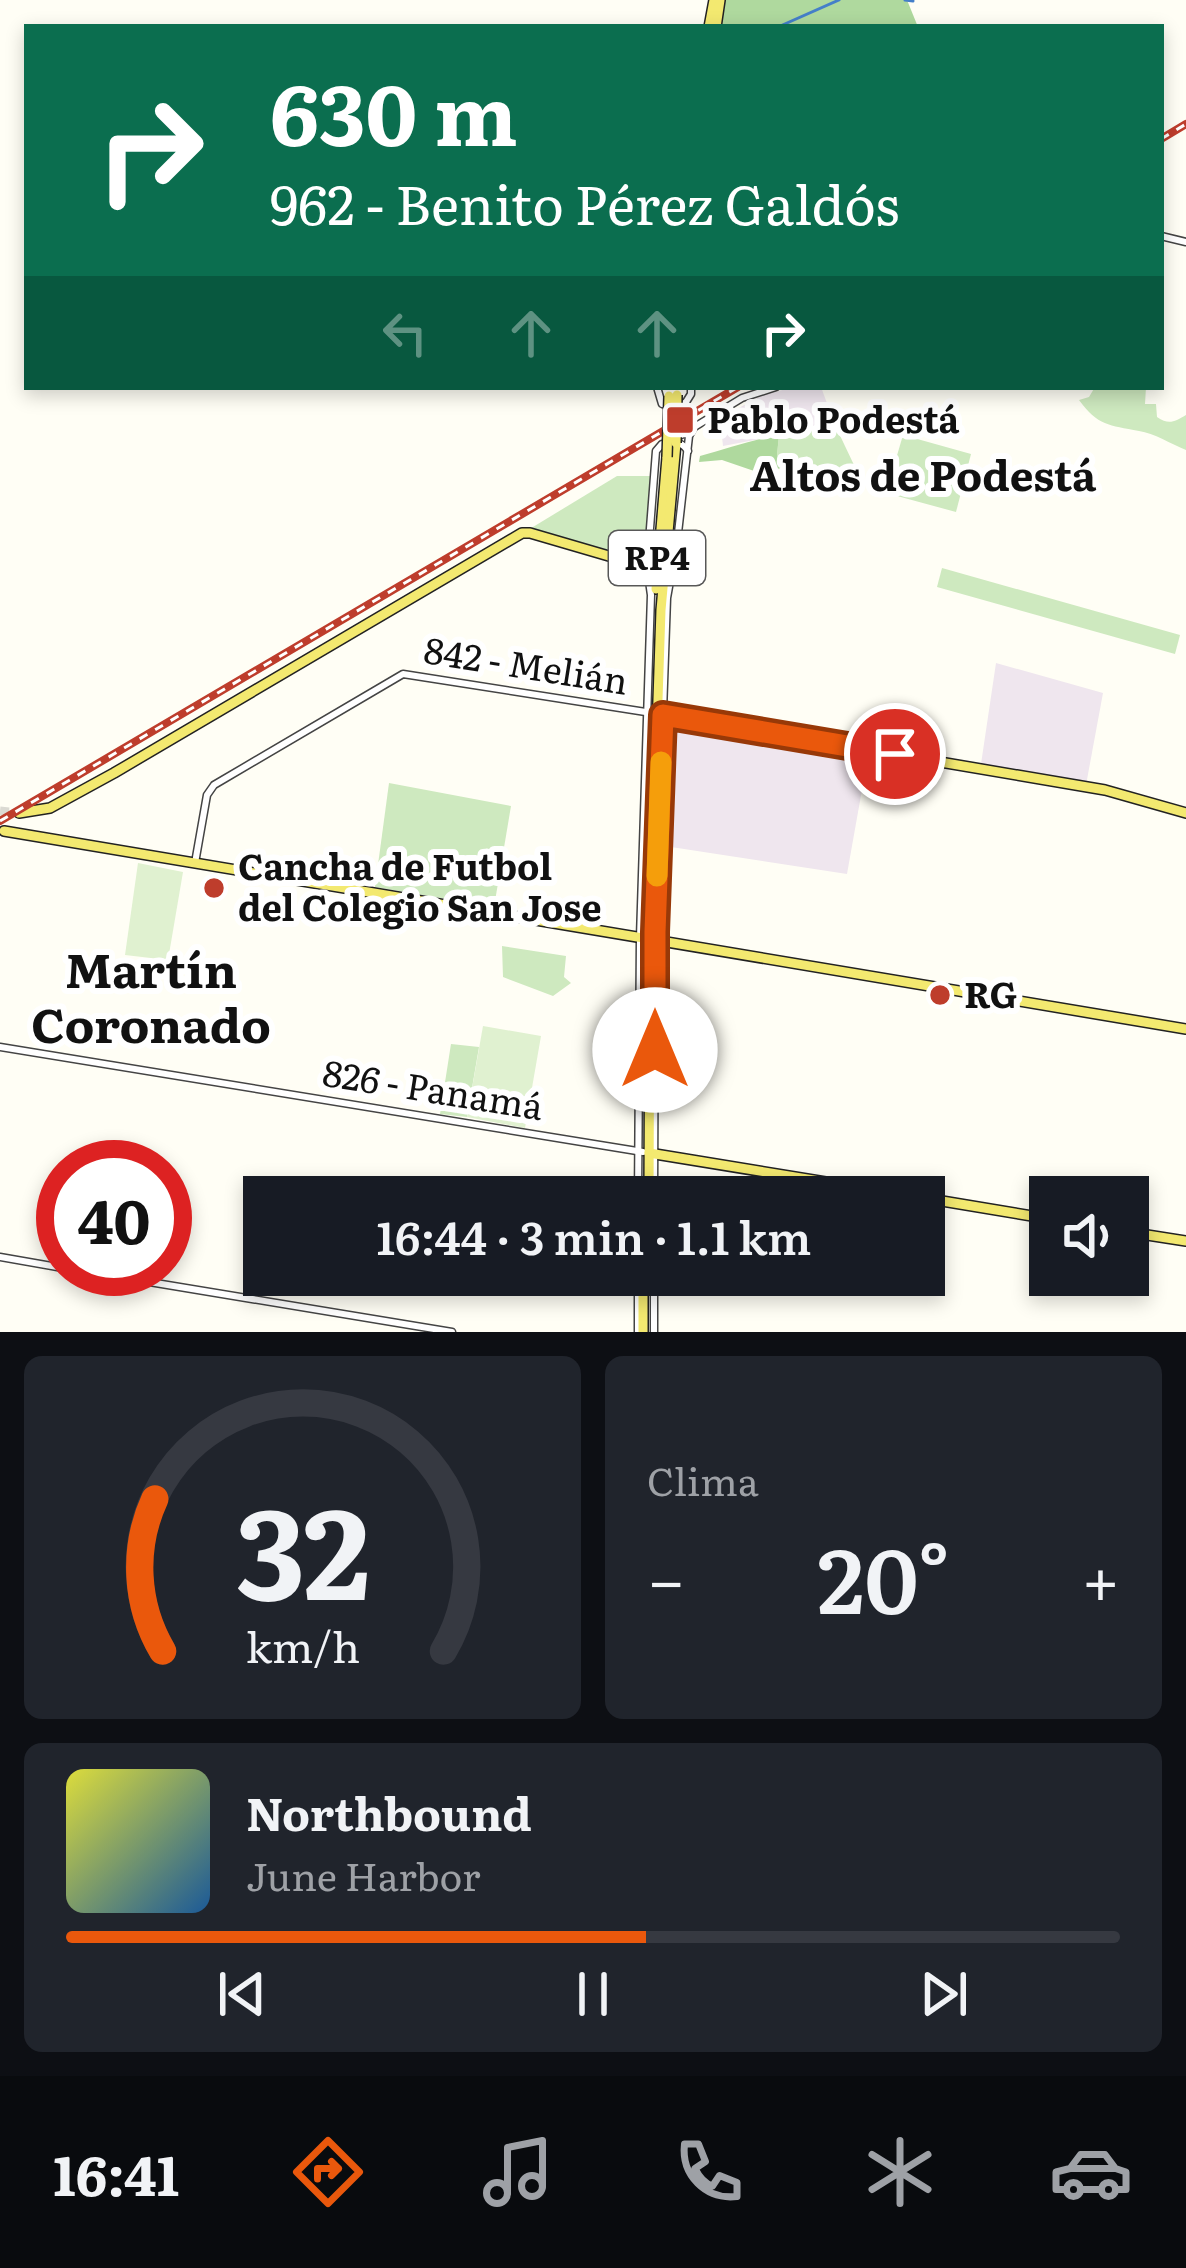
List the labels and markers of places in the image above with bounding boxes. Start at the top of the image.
place label: Pablo Podestá [707,391,959,444]
marker: Pablo Podestá [664,404,696,436]
pin [844,703,946,805]
place label: Cancha de Futbol del Colegio San Jose [238,838,602,932]
marker: Cancha de Futbol del Colegio San Jose [201,875,227,901]
place label: RG [964,966,1017,1019]
marker: RG [927,982,953,1008]

